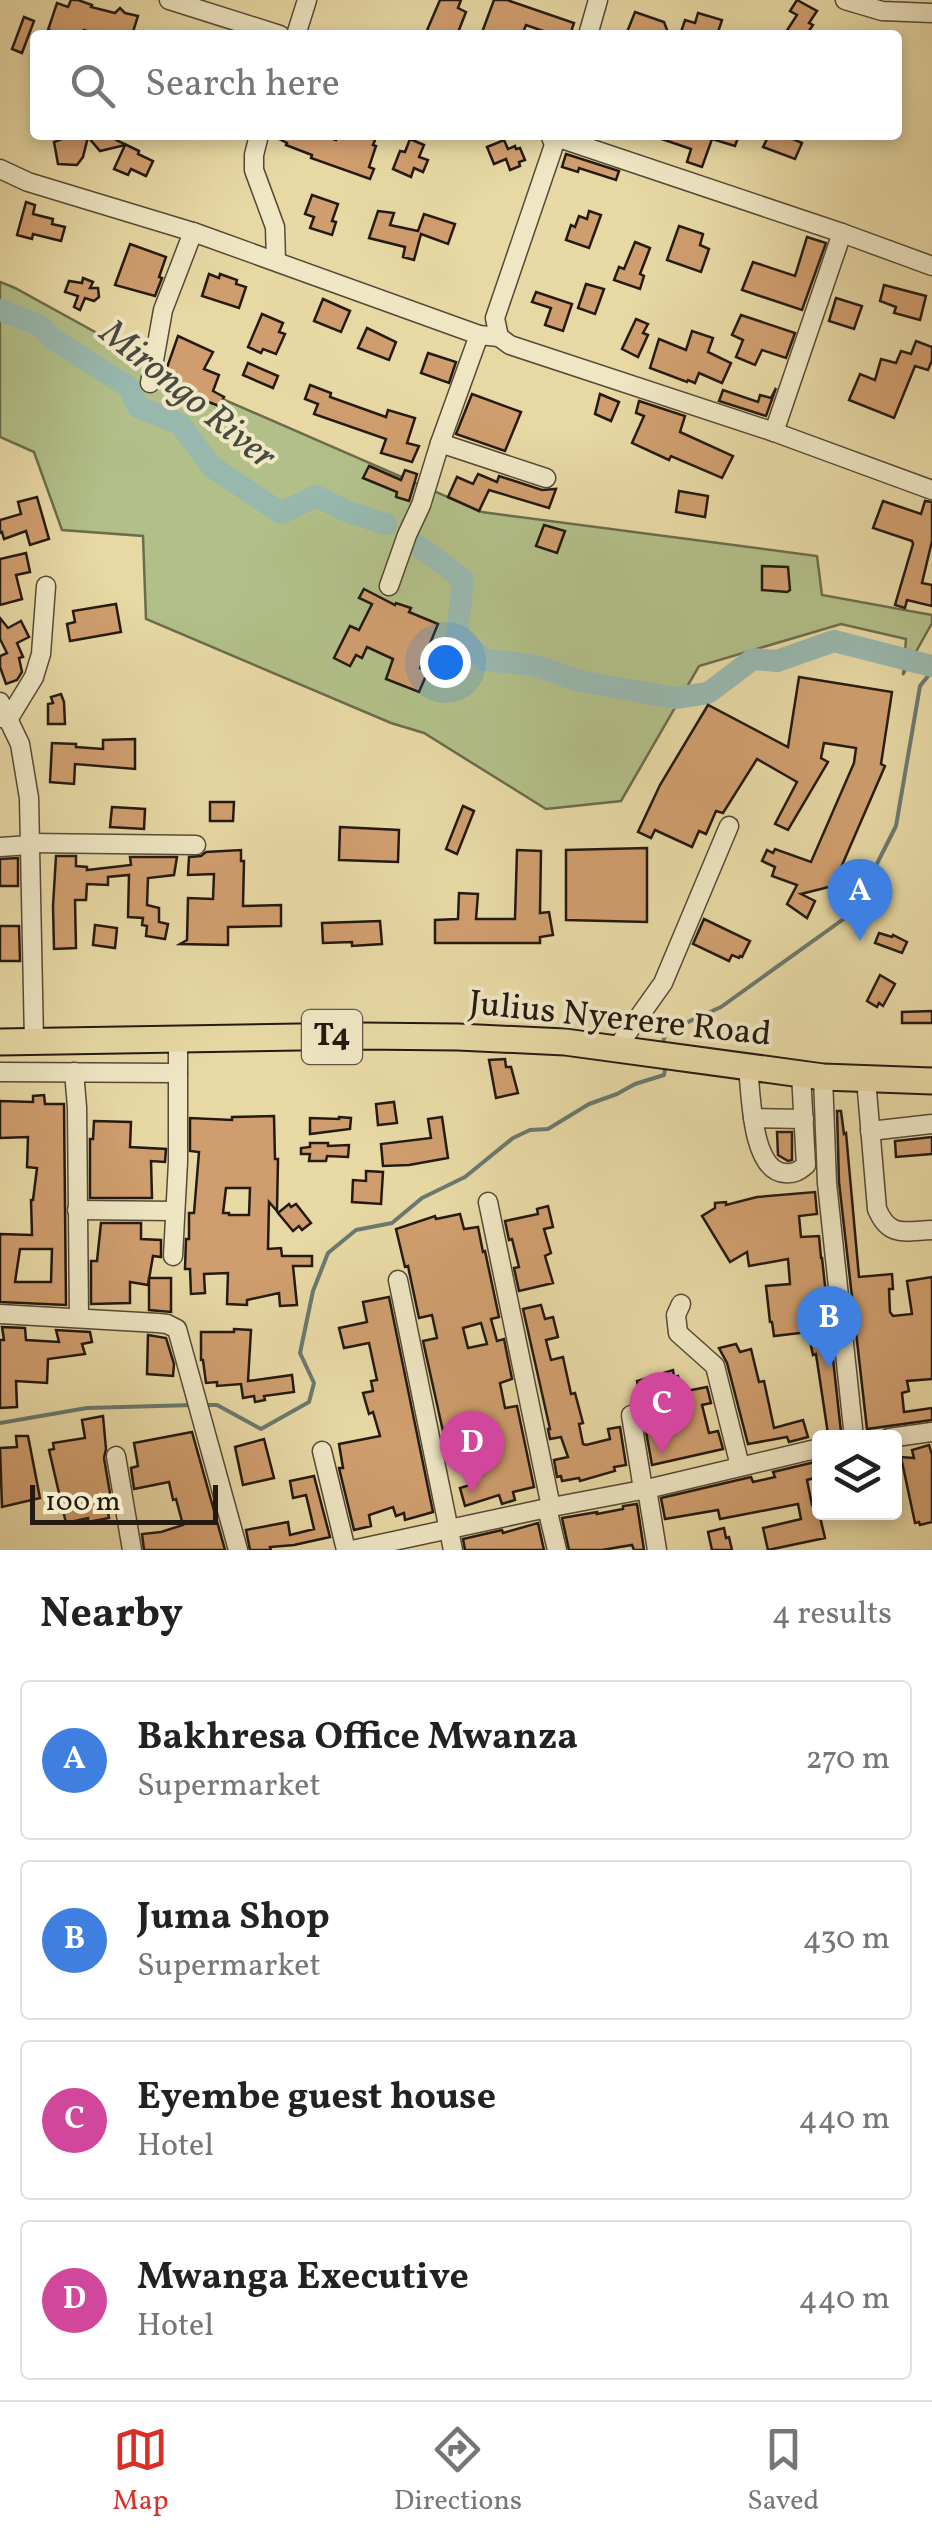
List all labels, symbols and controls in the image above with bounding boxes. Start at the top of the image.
search box [30,30,902,140]
icon: search [65,58,120,113]
text: Search here [145,59,340,112]
water label: Mirongo River [86,307,287,484]
your location [420,637,471,688]
pin: A [828,858,892,941]
street label: Julius Nyerere Road [466,980,774,1060]
road number: T4 [302,1010,362,1064]
pin: B [796,1286,862,1368]
pin: C [630,1372,694,1454]
pin: D [440,1410,504,1493]
map controls [812,1430,902,1520]
button: layers [812,1430,902,1520]
scale bar [30,1480,218,1524]
text: 100 m [45,1483,120,1522]
text: Nearby [40,1586,183,1645]
text: 4 results [772,1593,892,1637]
text: Bakhresa Office Mwanza [137,1712,578,1765]
text: A [63,1738,86,1782]
text: 270 m [805,1738,890,1782]
text: Supermarket [137,1765,321,1809]
text: Juma Shop [137,1892,330,1945]
text: B [64,1918,85,1962]
text: 430 m [802,1918,890,1962]
text: Supermarket [137,1945,321,1989]
text: Eyembe guest house [137,2072,496,2125]
text: C [64,2098,85,2142]
text: 440 m [798,2098,890,2142]
text: Hotel [137,2125,214,2169]
text: Mwanga Executive [137,2252,469,2305]
text: D [63,2278,86,2322]
text: 440 m [798,2278,890,2322]
text: Hotel [137,2305,214,2349]
tab: Map [113,2422,169,2521]
tab: Directions [394,2422,522,2521]
tab: Saved [747,2422,819,2521]

